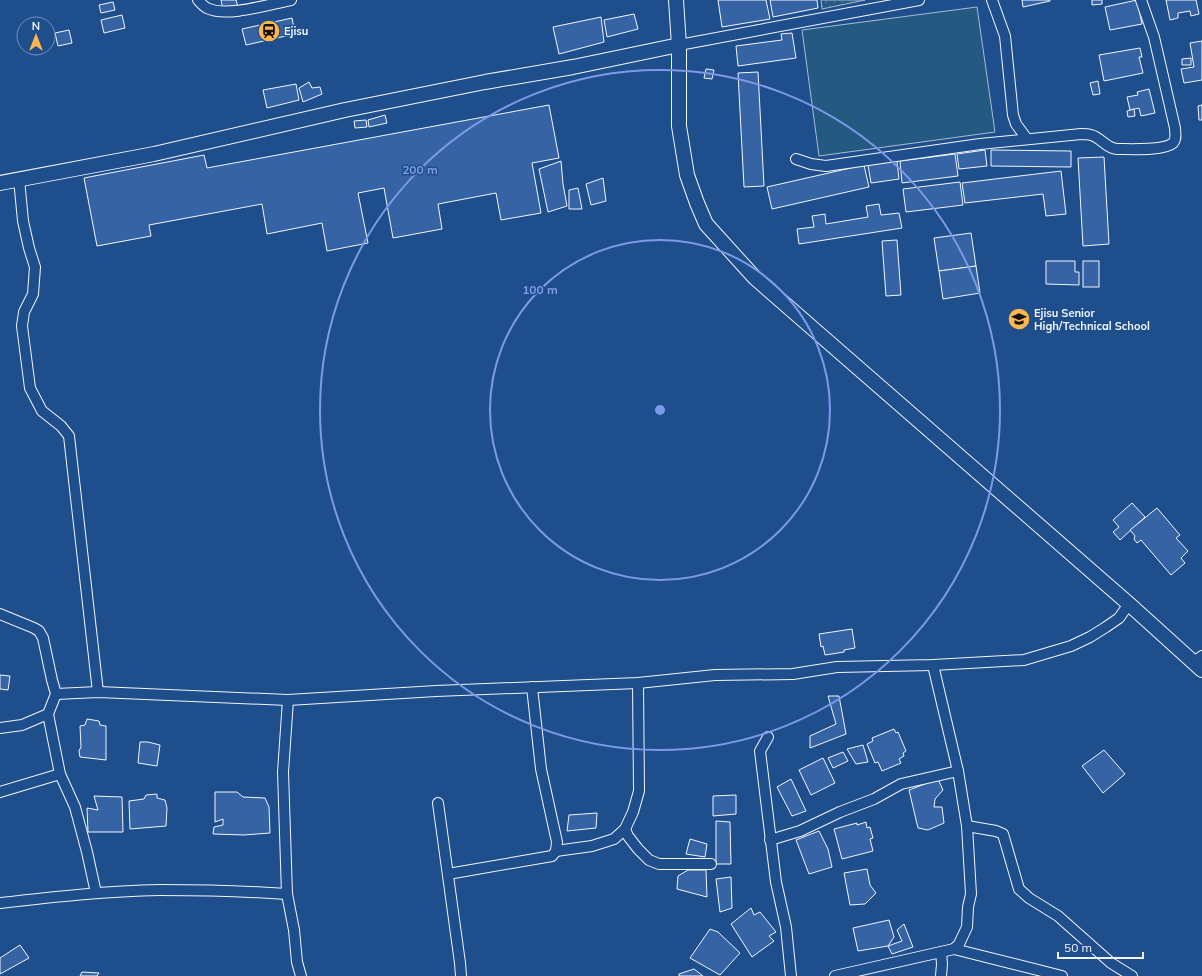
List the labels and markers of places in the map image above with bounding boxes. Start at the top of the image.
station icon: Ejisu [256,18,282,44]
place label: Ejisu [284,24,308,38]
school or university icon: Ejisu Senior High/Technical School [1006,306,1032,332]
place label: Ejisu Senior High/Technical School [1034,306,1150,333]
centre of rings [653,403,667,417]

